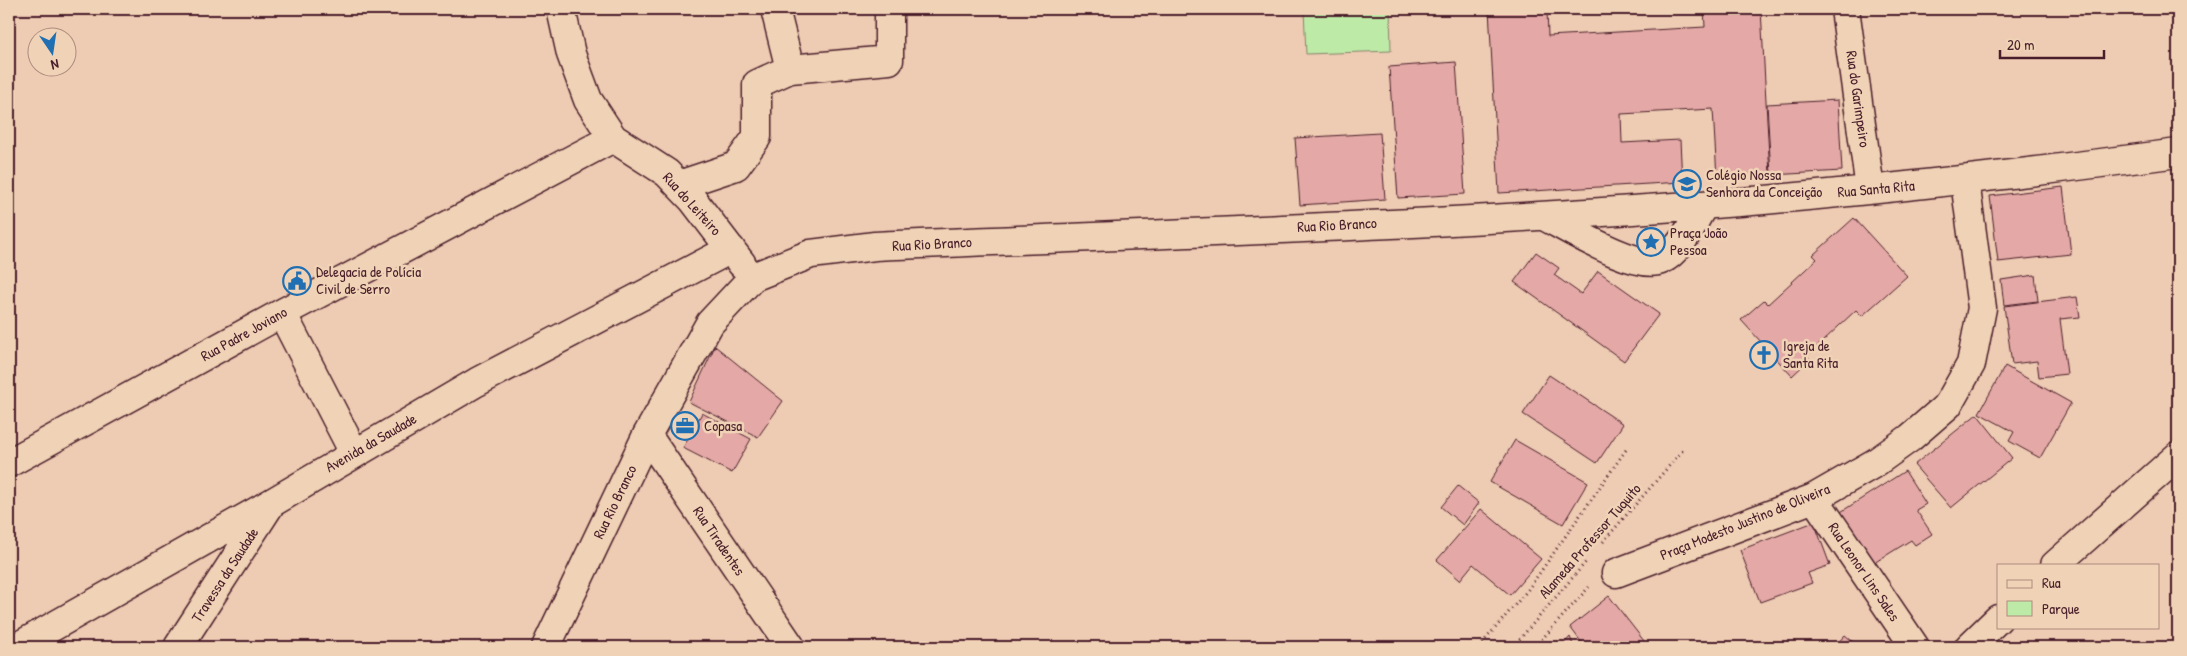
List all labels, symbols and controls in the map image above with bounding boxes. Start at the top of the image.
north arrow [28,28,78,78]
scale bar [2000,28,2103,60]
text: 20 m [2007,34,2034,55]
street label: Rua do Garimpeiro [1841,49,1876,149]
text: N [49,55,61,75]
place label: Colégio Nossa Senhora da Conceição [1706,164,1822,202]
street label: Rua do Leiteiro [658,167,727,240]
school or university icon: Colégio Nossa Senhora da Conceição [1672,169,1702,199]
street label: Rua Santa Rita [1836,175,1916,202]
street label: Rua Rio Branco [1297,212,1377,237]
place label: Praça João Pessoa [1670,222,1728,260]
place icon: Praça João Pessoa [1636,227,1666,257]
street label: Rua Rio Branco [892,231,972,256]
place label: Delegacia de Polícia Civil de Serro [316,261,421,299]
public building icon: Delegacia de Polícia Civil de Serro [282,266,312,296]
street label: Rua Padre Joviano [197,301,291,366]
place label: Igreja de Santa Rita [1783,335,1838,373]
church icon: Igreja de Santa Rita [1749,340,1779,370]
street label: Avenida da Saudade [321,408,420,477]
office icon: Copasa [670,411,700,441]
place label: Copasa [704,415,742,436]
street label: Rua Rio Branco [588,461,641,542]
street label: Praça Modesto Justino de Oliveira [1657,478,1833,565]
street label: Alameda Professor Tuquito [1534,479,1646,603]
street label: Rua Tiradentes [688,502,751,580]
street label: Rua Leonor Lins Sales [1823,518,1905,626]
street label: Travessa da Saudade [186,523,263,626]
legend [1997,564,2160,628]
text: Rua [2042,572,2061,593]
text: Parque [2042,598,2080,619]

